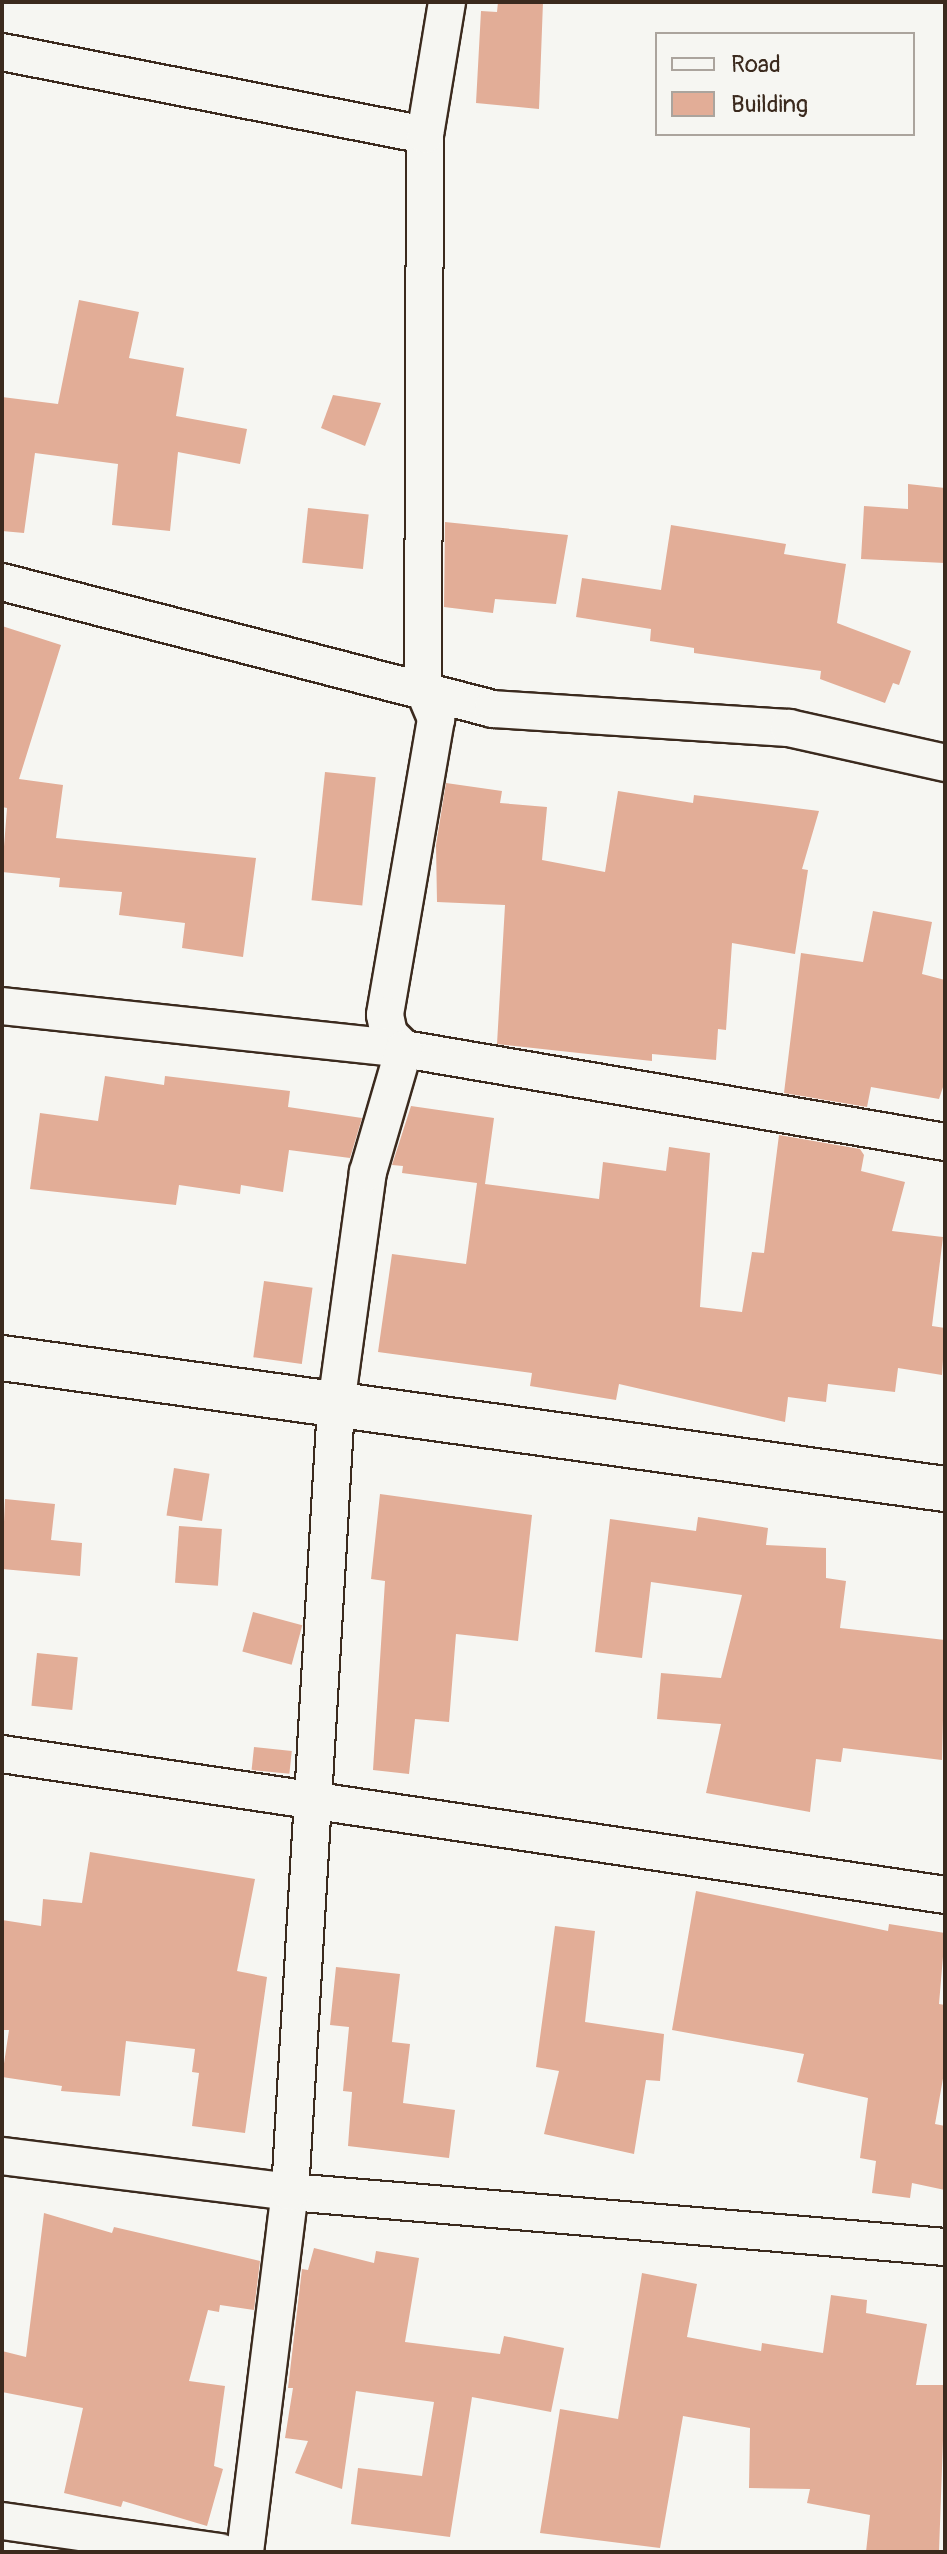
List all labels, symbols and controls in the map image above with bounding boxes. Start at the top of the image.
legend [655,32,915,136]
text: Road [731,50,781,79]
text: Building [731,90,808,119]

